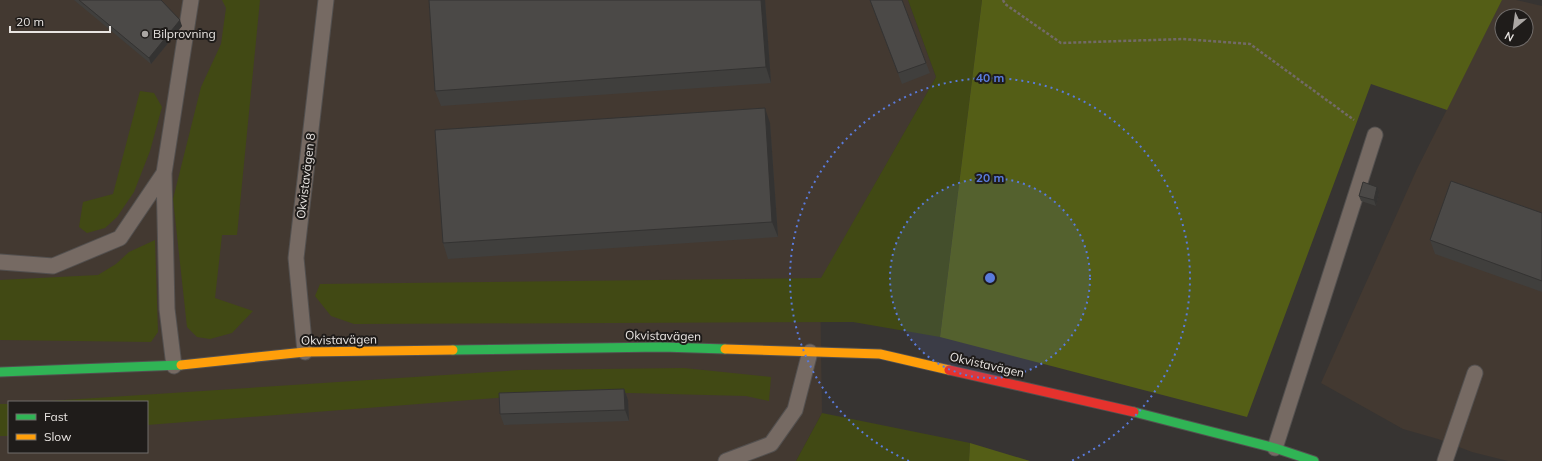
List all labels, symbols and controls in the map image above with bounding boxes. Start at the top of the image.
scale bar [10,8,110,34]
north arrow [1494,8,1534,48]
text: 20 m [16,14,44,29]
place label: Bilprovning [153,26,216,41]
marker: Bilprovning [140,29,150,39]
text: N [1502,29,1516,45]
text: 40 m [976,70,1004,85]
street label: Okvistavägen 8 [293,132,318,220]
text: 20 m [976,170,1004,185]
centre of rings [983,271,997,285]
street label: Okvistavägen [625,327,701,344]
street label: Okvistavägen [301,331,377,348]
street label: Okvistavägen [948,349,1026,380]
legend [8,401,148,453]
text: Fast [44,409,68,424]
text: Slow [44,429,72,444]

